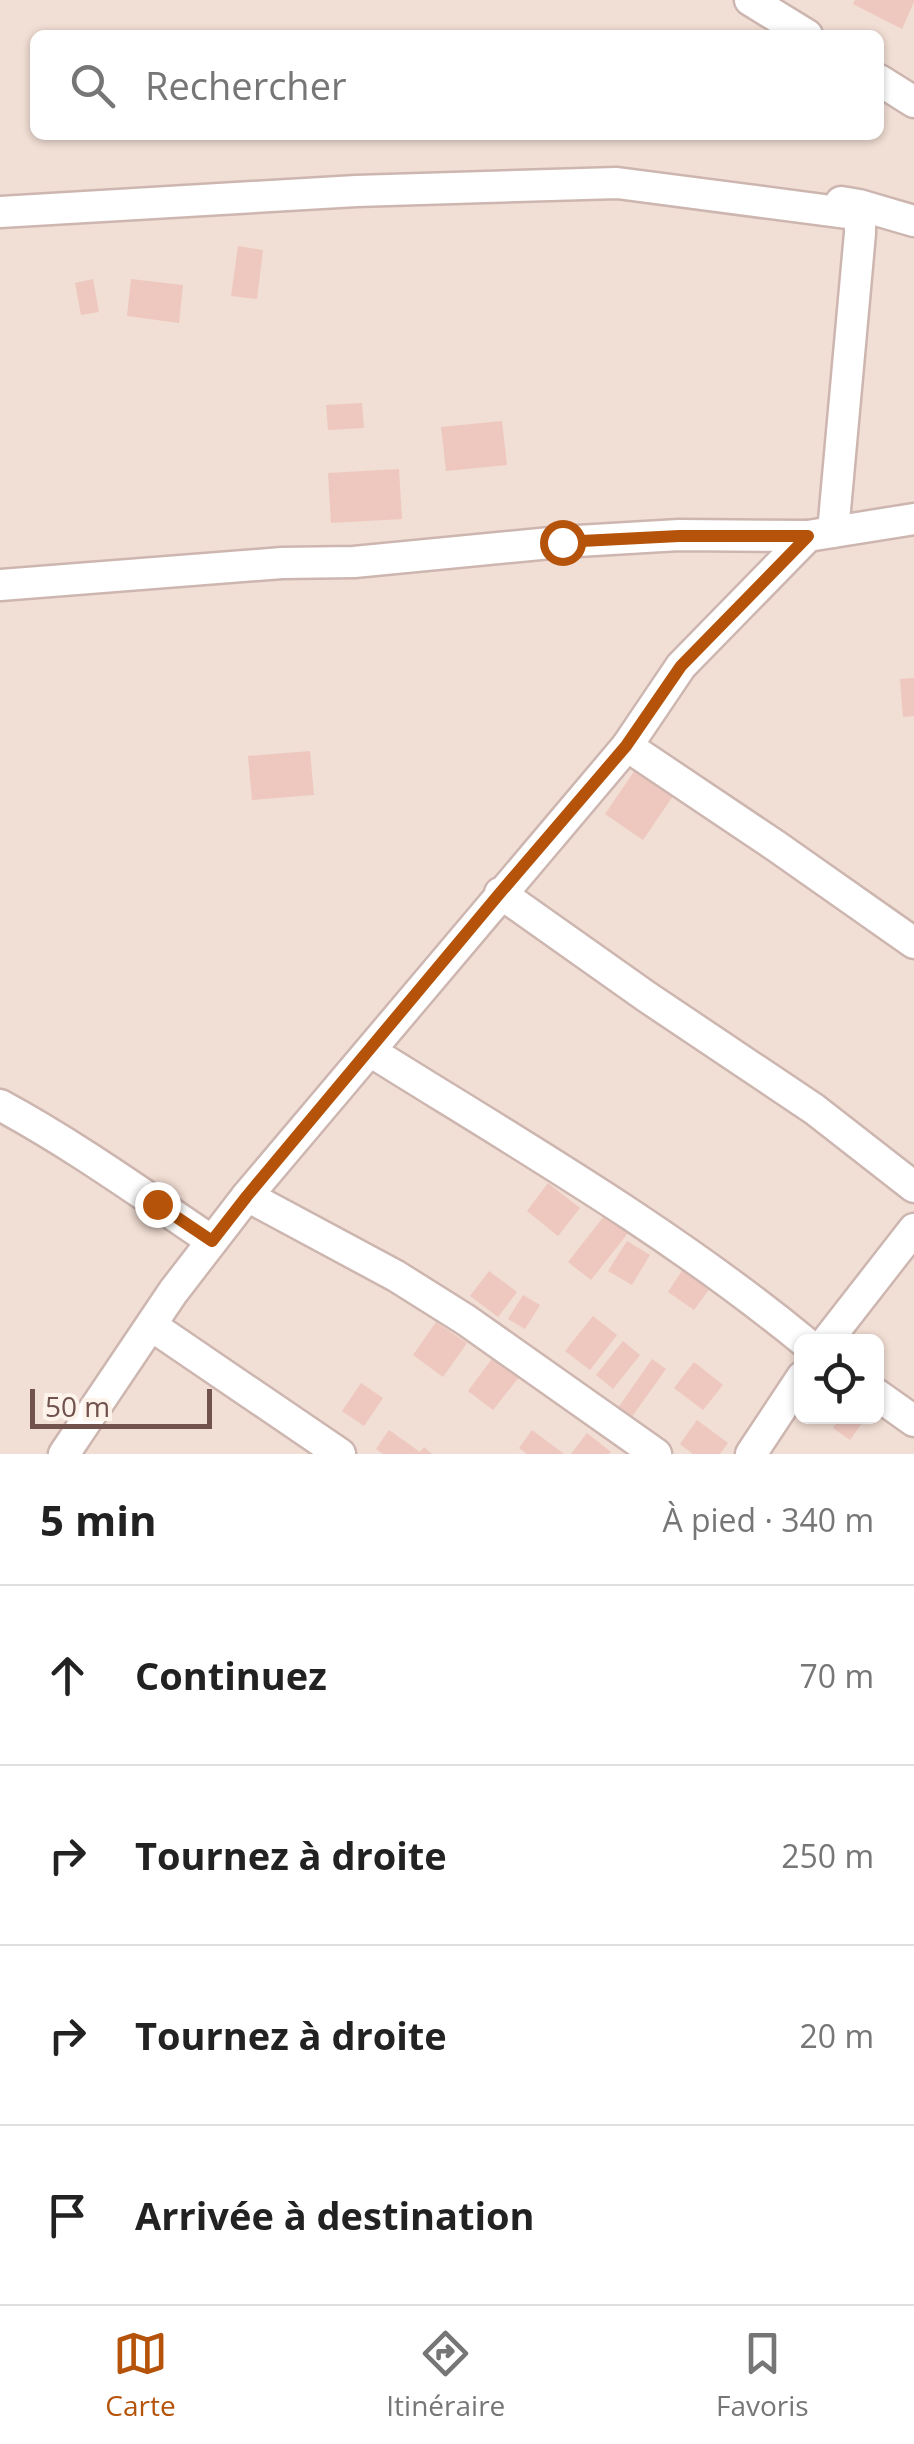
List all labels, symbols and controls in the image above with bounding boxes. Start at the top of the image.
search box [30,30,884,140]
icon: search [65,58,120,113]
text: Rechercher [145,59,347,111]
route start [540,520,586,566]
route end [135,1182,181,1228]
map controls [794,1334,884,1424]
button: locate [794,1334,884,1424]
scale bar [30,1384,212,1428]
text: 50 m [45,1387,110,1425]
text: 5 min [40,1491,157,1548]
text: À pied · 340 m [662,1498,874,1541]
icon: ahead [40,1648,95,1703]
text: Continuez [135,1649,327,1701]
text: 70 m [799,1654,874,1697]
icon: right [40,1828,95,1883]
text: Tournez à droite [135,1829,447,1881]
text: 250 m [781,1834,874,1877]
icon: right [40,2008,95,2063]
text: Tournez à droite [135,2009,447,2061]
text: 20 m [799,2014,874,2057]
icon: arrive [40,2188,95,2243]
text: Arrivée à destination [135,2189,535,2241]
tab: Carte [105,2326,176,2424]
tab: Itinéraire [386,2326,505,2424]
tab: Favoris [716,2326,809,2424]

